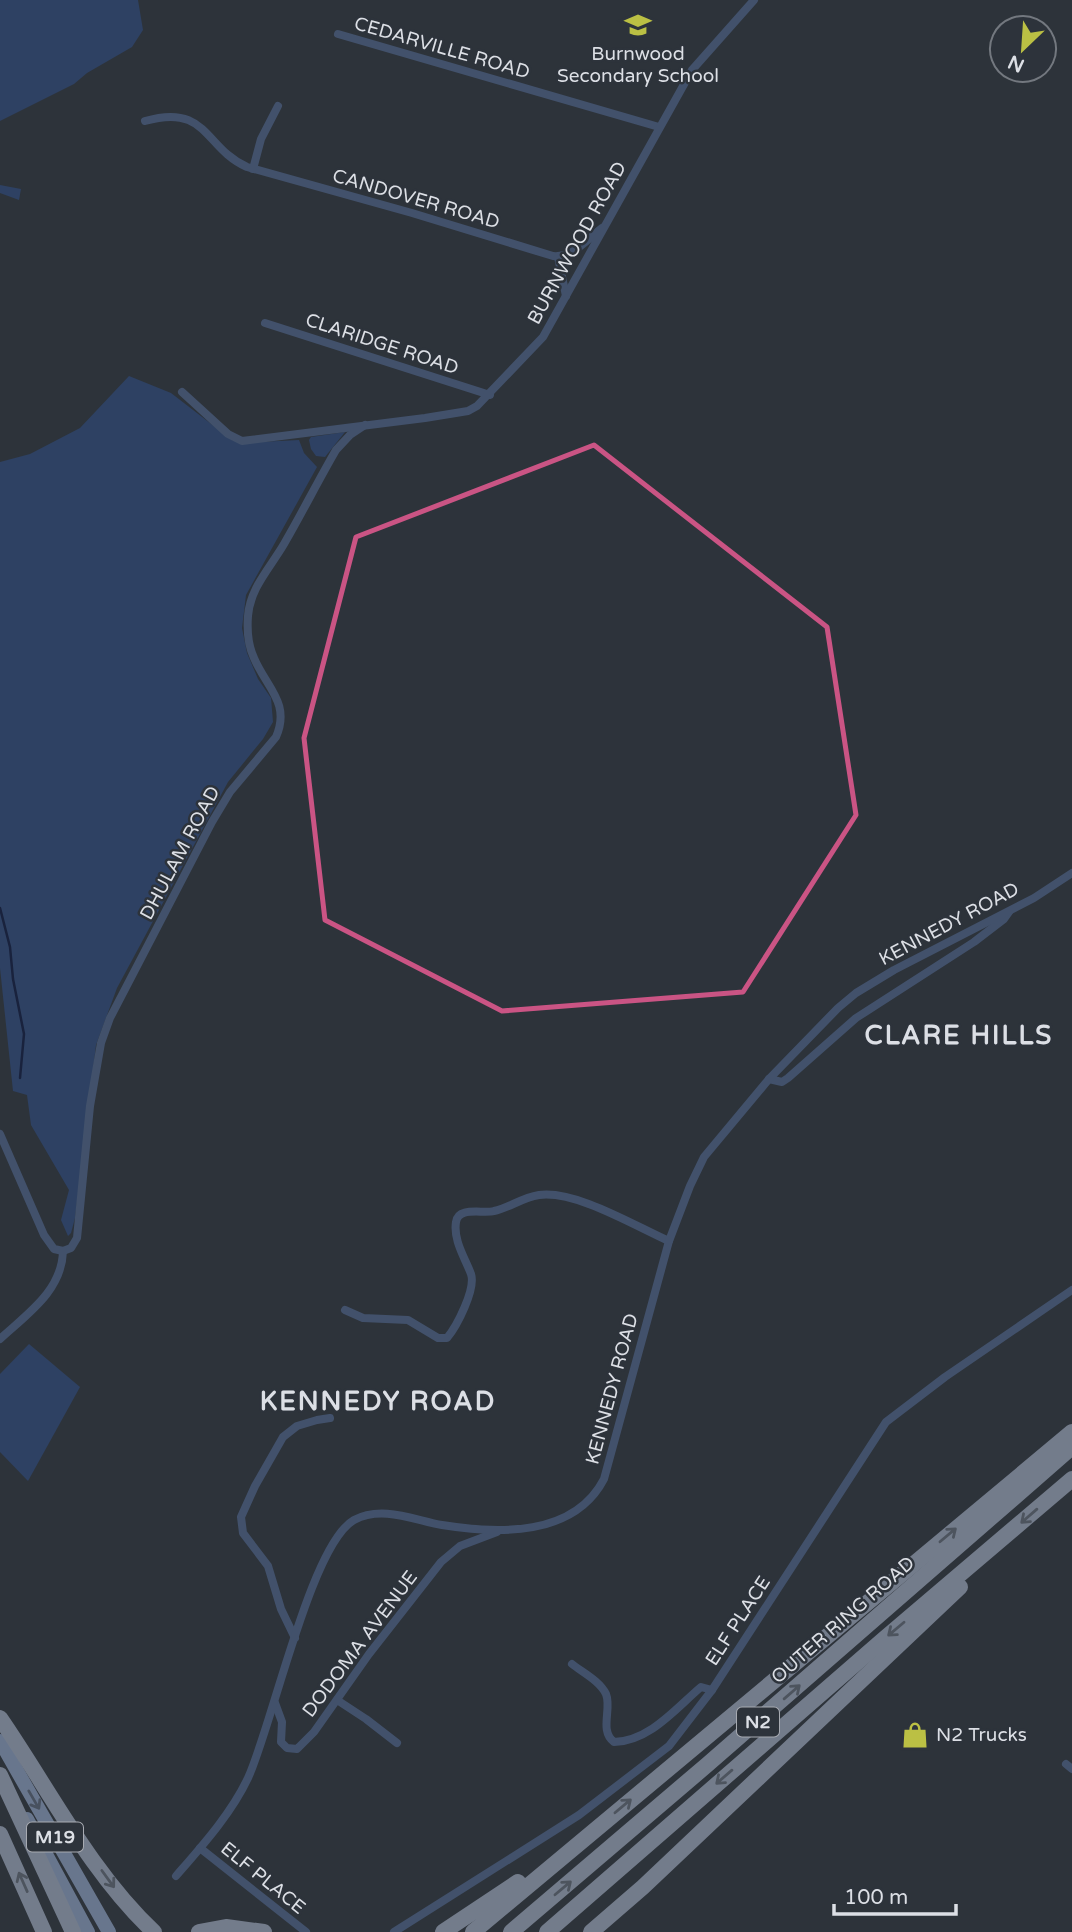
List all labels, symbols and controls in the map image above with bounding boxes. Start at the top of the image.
school or university icon: Burnwood Secondary School [623,10,653,40]
street label: CEDARVILLE ROAD [352,12,532,84]
north arrow [988,14,1058,84]
place label: Burnwood Secondary School [557,43,719,87]
text: N [1005,50,1028,77]
street label: BURNWOOD ROAD [523,158,631,328]
street label: CANDOVER ROAD [330,165,502,233]
street label: CLARIDGE ROAD [303,309,461,379]
street label: DHULAM ROAD [136,782,224,924]
street label: KENNEDY ROAD [875,878,1023,970]
district label: CLARE HILLS [865,1020,1053,1051]
street label: KENNEDY ROAD [581,1311,643,1467]
district label: KENNEDY ROAD [260,1386,496,1417]
one-way arrow [1020,1508,1038,1524]
one-way arrow [939,1527,957,1543]
street label: OUTER RING ROAD [767,1552,919,1688]
street label: DODOMA AVENUE [298,1567,422,1721]
street label: ELF PLACE [701,1572,775,1670]
one-way arrow [888,1621,906,1637]
one-way arrow [783,1684,801,1700]
road number: N2 [737,1708,779,1736]
shop icon: N2 Trucks [900,1720,930,1750]
place label: N2 Trucks [936,1724,1027,1746]
one-way arrow [716,1769,734,1785]
one-way arrow [27,1790,41,1810]
one-way arrow [613,1798,631,1814]
road number: M19 [27,1823,83,1852]
street label: ELF PLACE [216,1837,310,1919]
one-way arrow [101,1869,115,1888]
one-way arrow [16,1872,29,1894]
scale bar [834,1872,956,1916]
one-way arrow [554,1880,572,1896]
text: 100 m [844,1885,908,1910]

